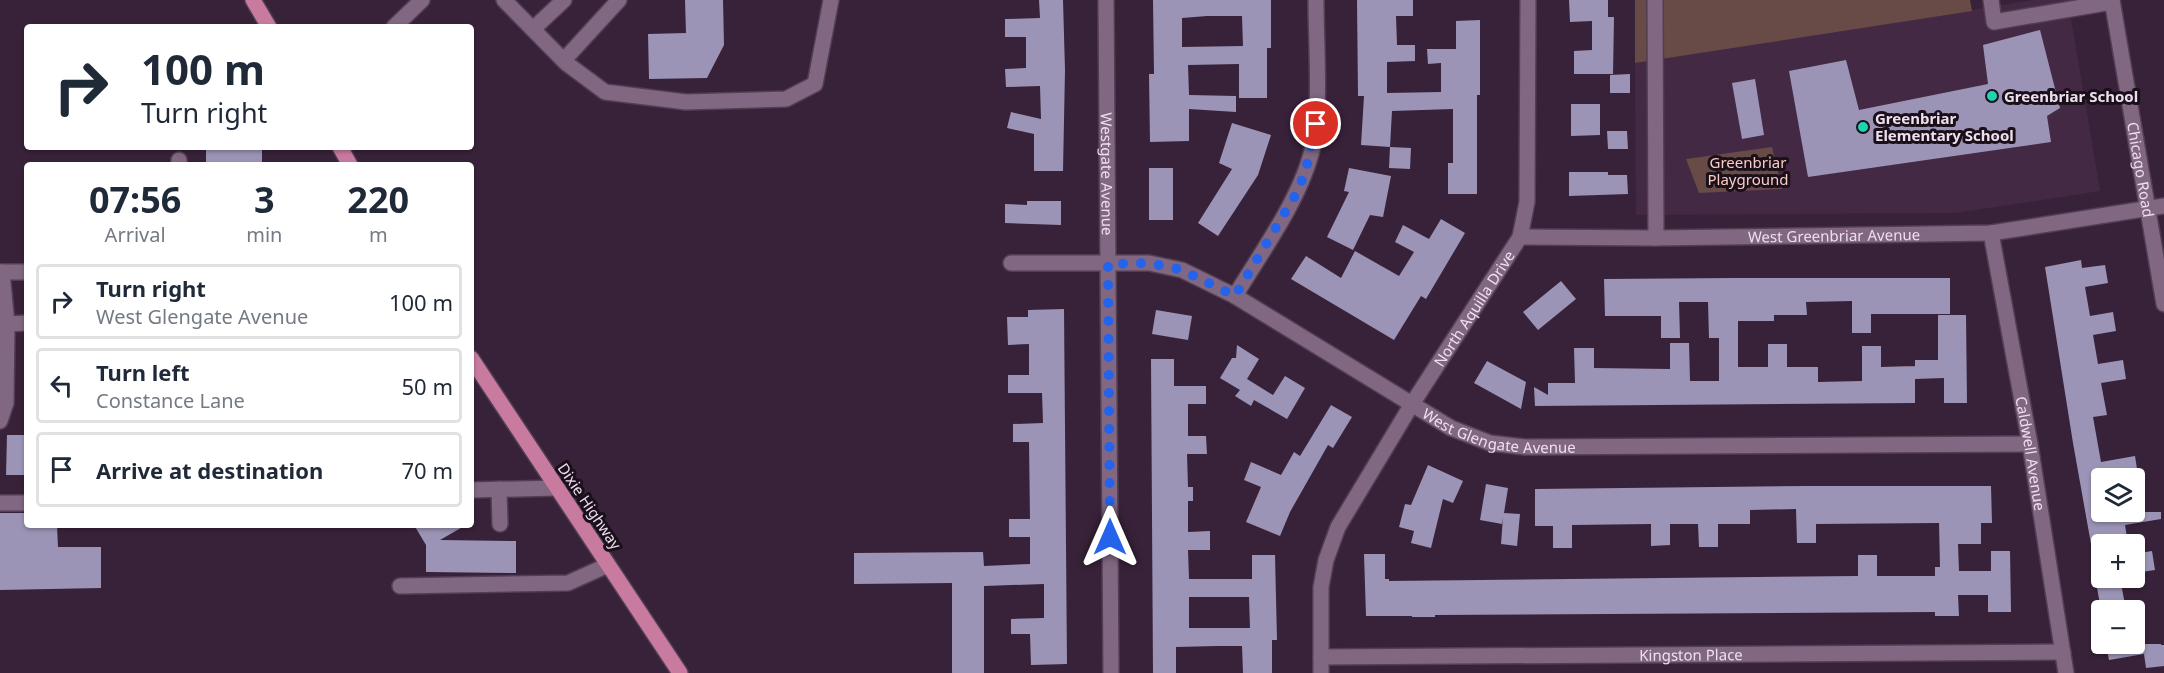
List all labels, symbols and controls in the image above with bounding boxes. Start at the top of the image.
text: 100 m [141,40,265,97]
icon: right [42,48,120,126]
place label: Greenbriar School [2004,86,2138,106]
marker: Greenbriar School [1985,89,1999,103]
text: Turn right [141,94,267,131]
pin [1290,98,1341,149]
icon: arrive [1299,107,1332,140]
place label: Greenbriar Elementary School [1875,108,2014,145]
street label: Westgate Avenue [1097,112,1118,236]
marker: Greenbriar Elementary School [1856,120,1870,134]
street label: Chicago Road [2123,120,2159,219]
park label: Greenbriar Playground [1708,152,1788,189]
text: 07:56 [89,175,181,224]
text: 3 [254,175,275,224]
text: 220 [347,175,409,224]
text: Arrival [105,221,166,248]
text: min [246,221,282,248]
text: m [369,221,388,248]
street label: West Greenbriar Avenue [1748,224,1920,247]
street label: North Aquilla Drive [1429,246,1519,370]
text: Turn right [96,273,206,303]
icon: right [45,285,78,318]
text: 100 m [389,287,453,317]
text: West Glengate Avenue [96,303,308,330]
text: Turn left [96,357,190,387]
icon: left [45,369,78,402]
text: 50 m [402,371,453,401]
text: Constance Lane [96,387,245,414]
street label: Caldwell Avenue [2011,395,2050,512]
street label: West Glengate Avenue [1419,403,1576,457]
icon: arrive [45,453,78,486]
text: Arrive at destination [96,455,323,485]
text: 70 m [402,455,453,485]
street label: Dixie Highway [554,459,627,553]
map controls [2091,468,2145,654]
button: layers [2091,468,2145,522]
position arrow [1078,505,1142,569]
button: + [2091,534,2145,588]
button: − [2091,600,2145,654]
street label: Kingston Place [1639,644,1743,665]

